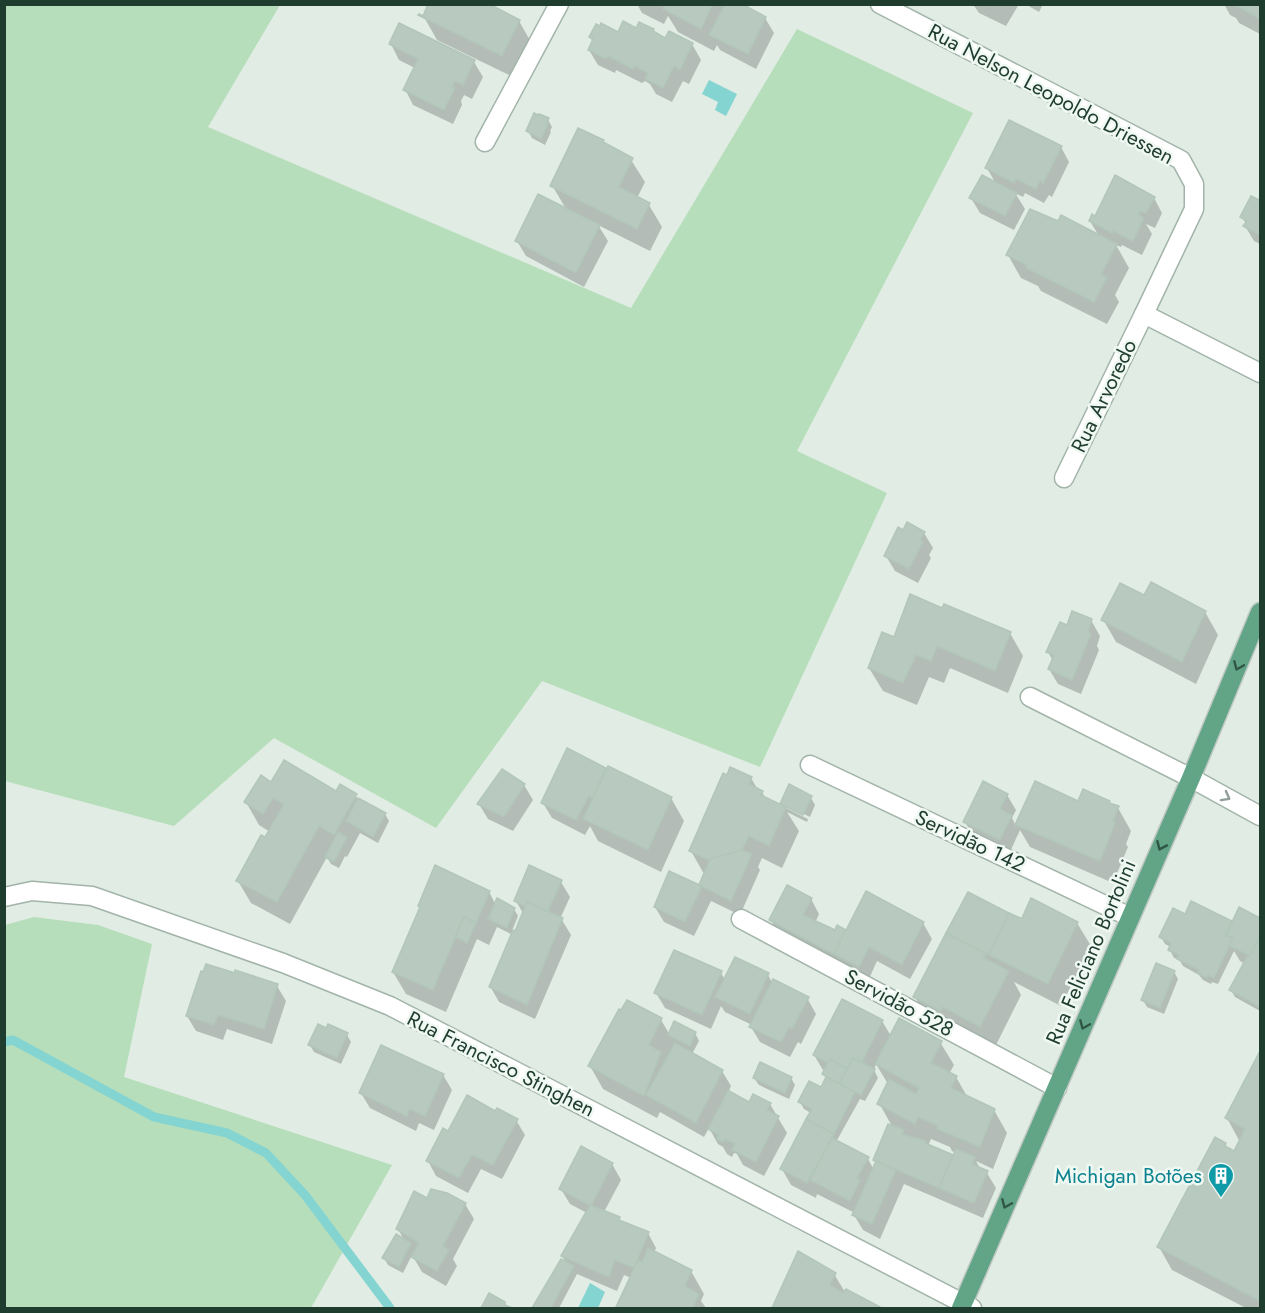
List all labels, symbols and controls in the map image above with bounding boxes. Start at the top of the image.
street label: Rua Nelson Leopoldo Driessen [923,16,1179,172]
street label: Rua Arvoredo [1064,334,1144,458]
one-way arrow [1233,660,1245,671]
one-way arrow [1219,790,1230,801]
street label: Servidão 142 [910,802,1030,880]
one-way arrow [1156,839,1168,850]
street label: Rua Feliciano Bortolini [1038,855,1144,1049]
street label: Servidão 528 [839,962,959,1044]
street label: Rua Francisco Stinghen [402,1004,600,1124]
one-way arrow [1079,1018,1091,1029]
place label: Michigan Botões [1055,1161,1202,1191]
building icon: Michigan Botões [1206,1161,1236,1199]
one-way arrow [1002,1197,1014,1208]

